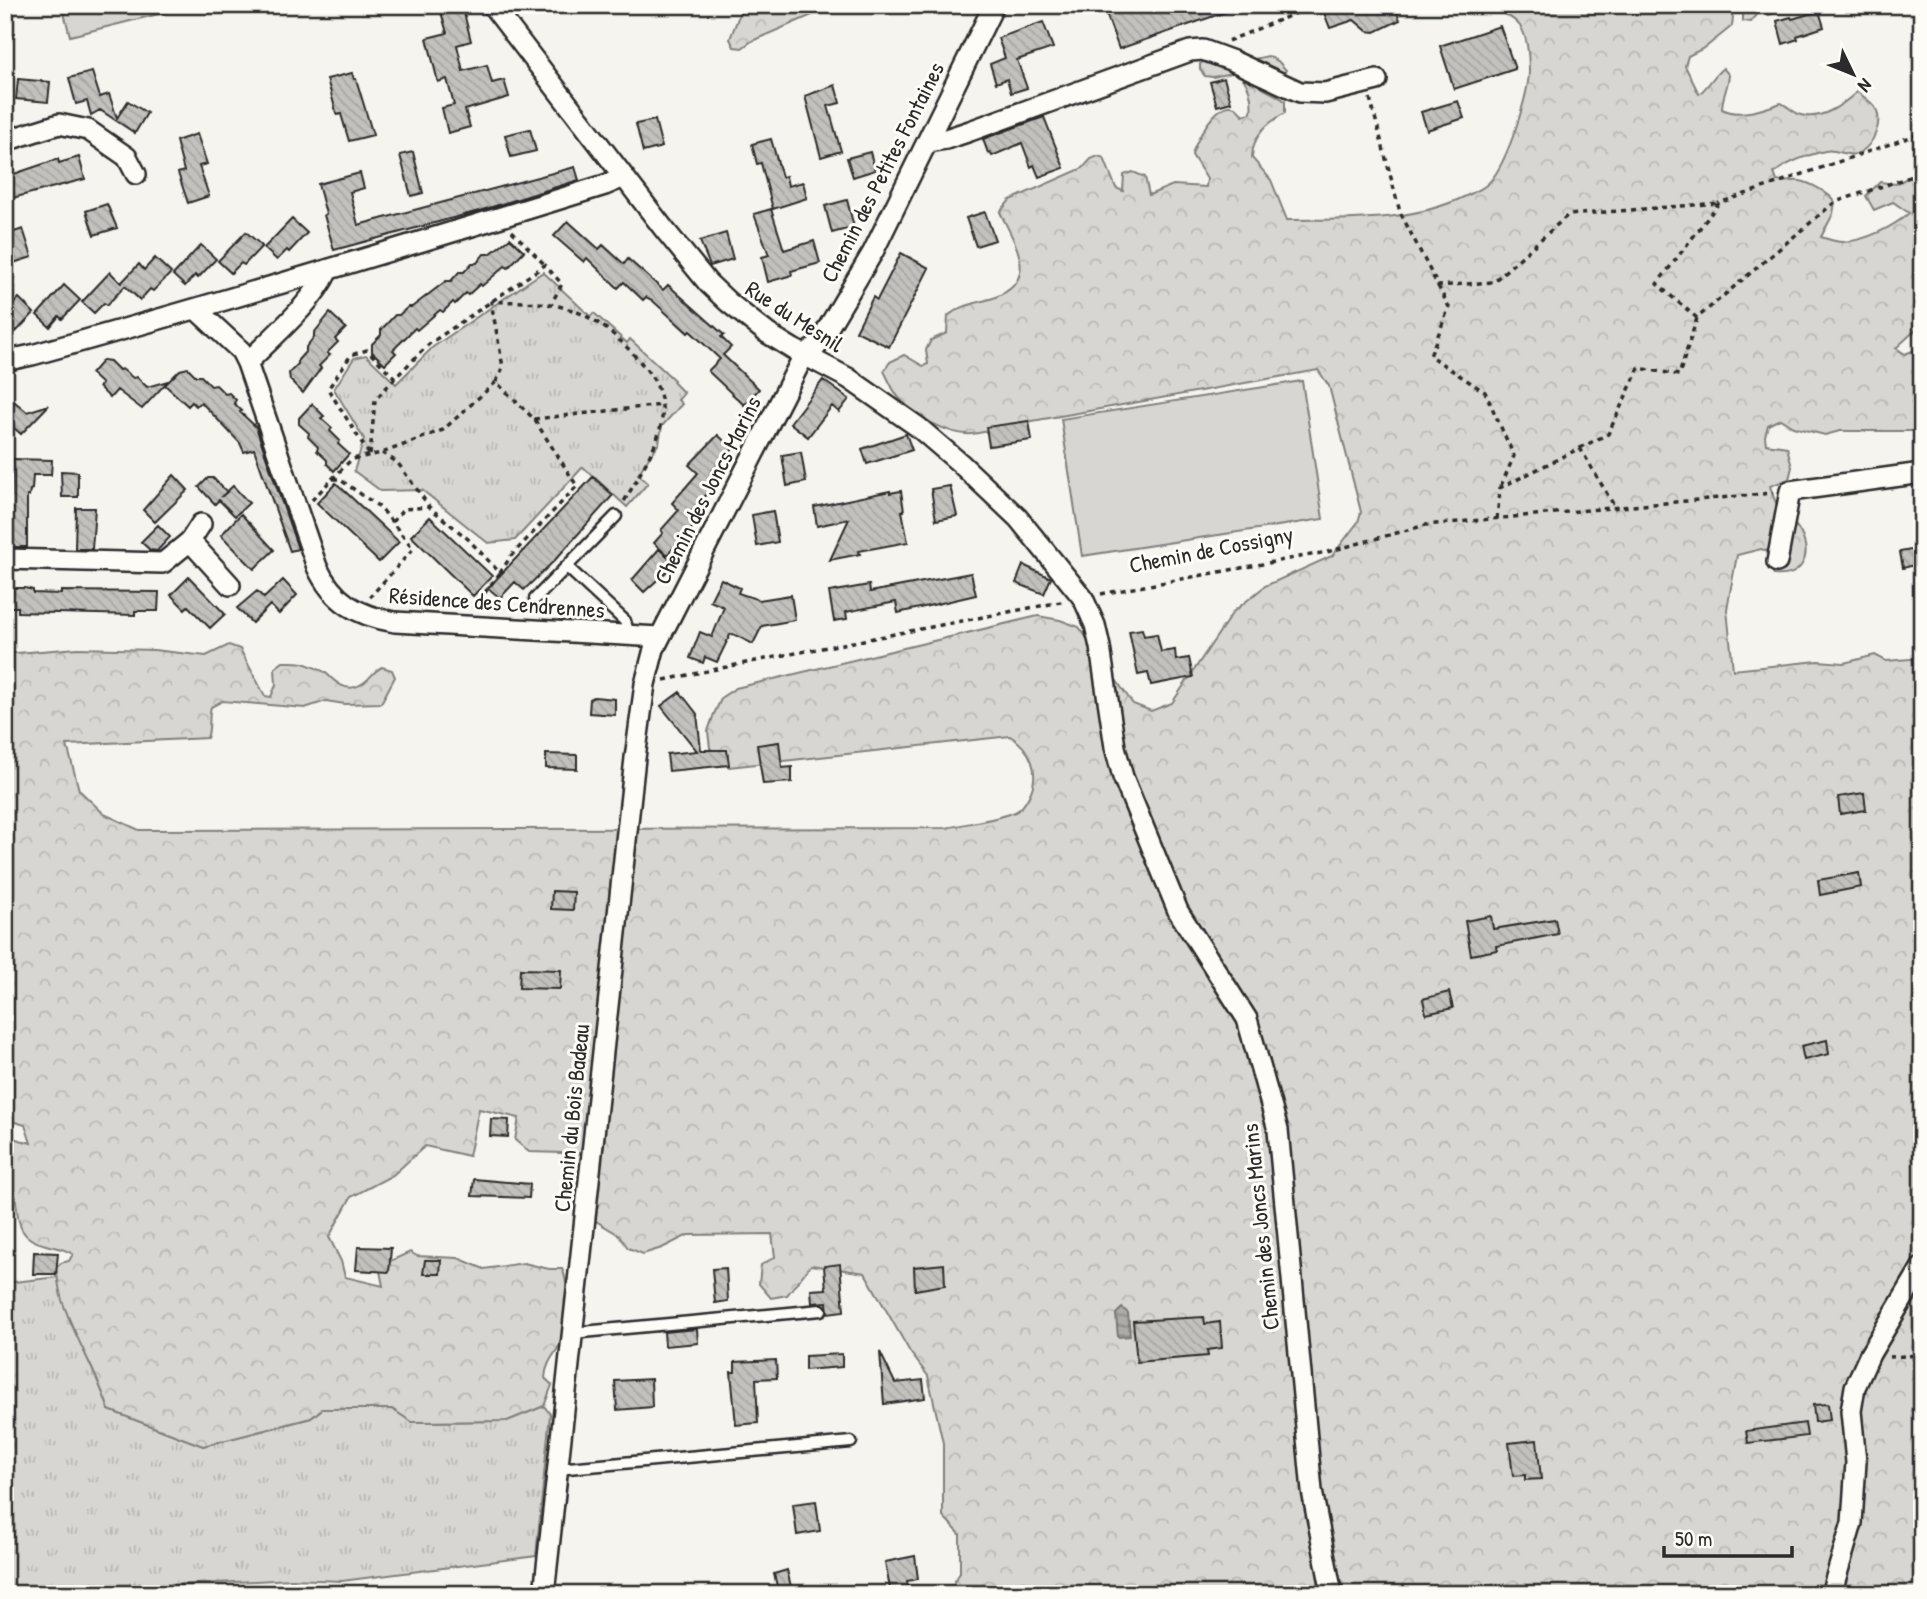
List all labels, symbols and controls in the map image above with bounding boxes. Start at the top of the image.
north arrow [1818,38,1888,108]
street label: Chemin des Petites Fontaines [813,56,951,287]
text: N [1852,73,1878,98]
street label: Rue du Mesnil [740,273,851,360]
street label: Chemin des Joncs Marins [646,390,768,589]
street label: Chemin de Cossigny [1126,518,1296,580]
street label: Résidence des Cendrennes [388,579,606,625]
street label: Chemin du Bois Badeau [546,1023,596,1213]
street label: Chemin des Joncs Marins [1234,1122,1286,1332]
scale bar [1664,1515,1792,1559]
text: 50 m [1675,1524,1712,1553]

